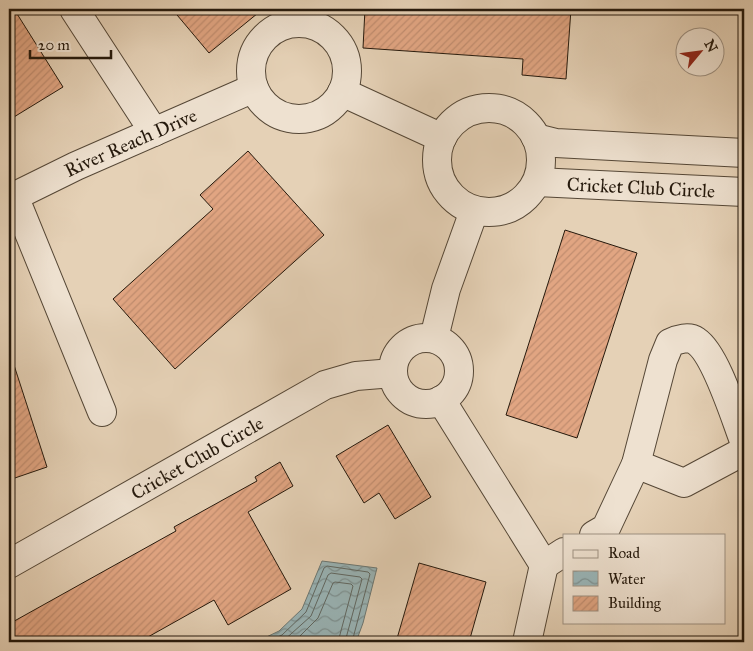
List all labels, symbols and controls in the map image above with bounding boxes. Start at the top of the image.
scale bar [30,28,111,60]
north arrow [676,28,726,78]
text: 20 m [38,36,70,54]
text: N [701,37,721,55]
street label: River Reach Drive [60,103,200,182]
street label: Cricket Club Circle [566,172,716,202]
street label: Cricket Club Circle [127,411,267,504]
legend [563,534,726,624]
text: Road [608,544,640,562]
text: Water [608,570,645,588]
text: Building [608,594,662,612]

